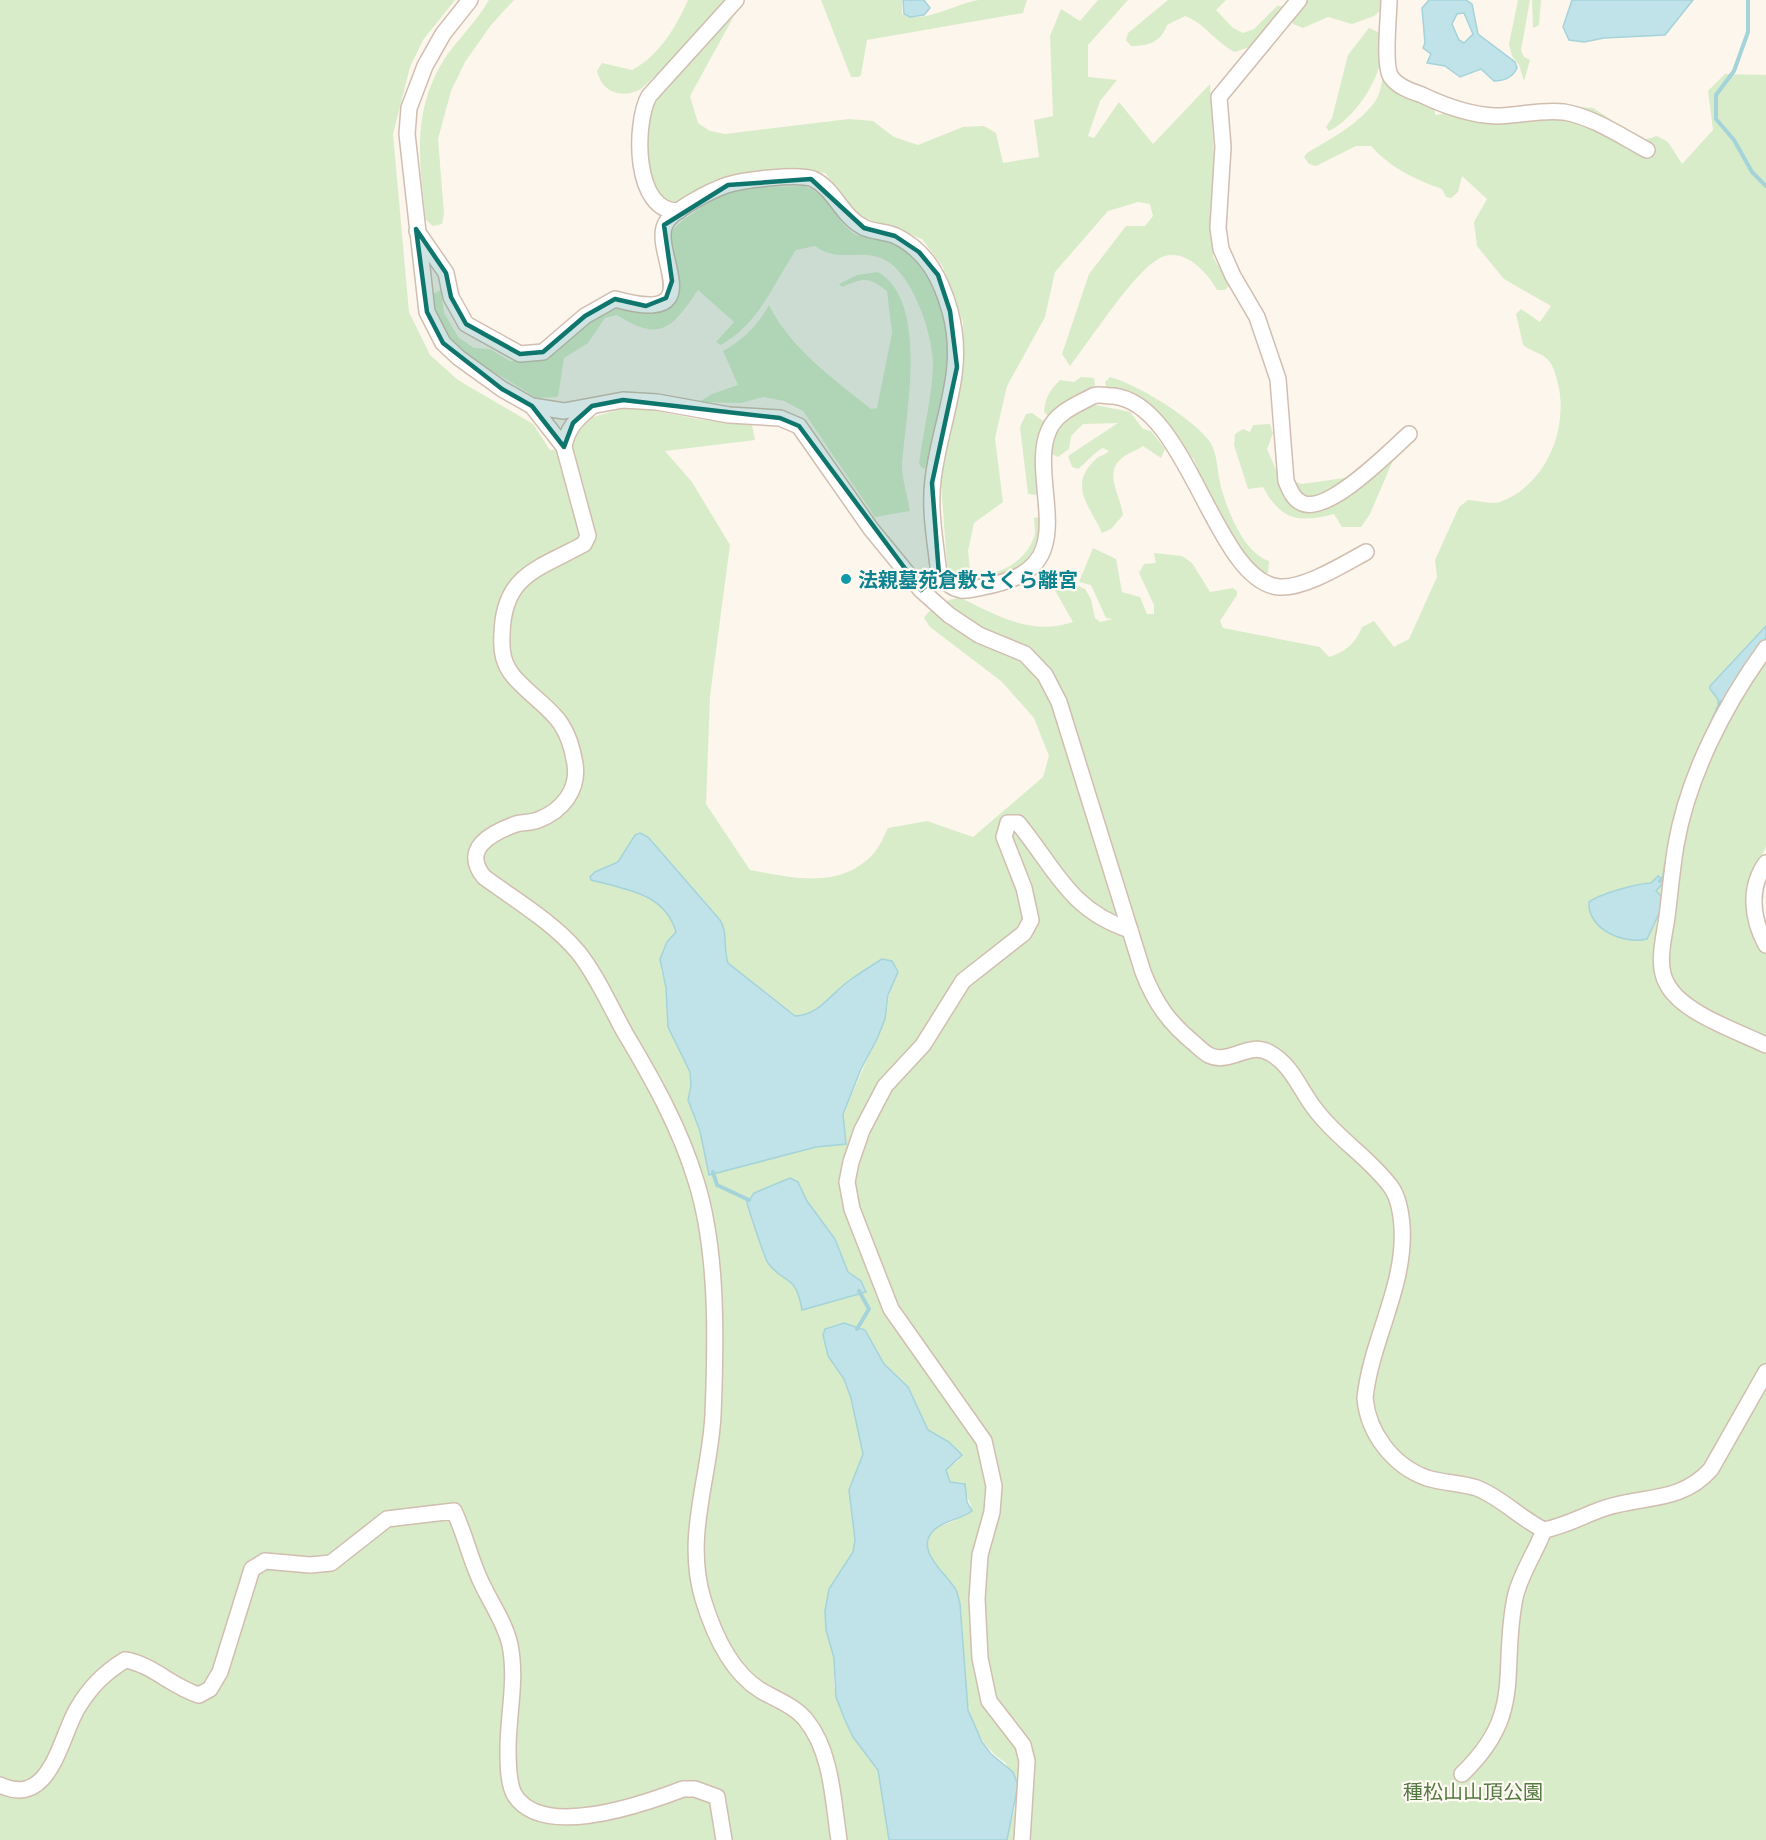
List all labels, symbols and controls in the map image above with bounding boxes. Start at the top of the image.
place label: 法親墓苑倉敷さくら離宮 [858,567,1078,591]
marker: 法親墓苑倉敷さくら離宮 [839,572,853,586]
park label: 種松山山頂公園 [1403,1779,1543,1803]

